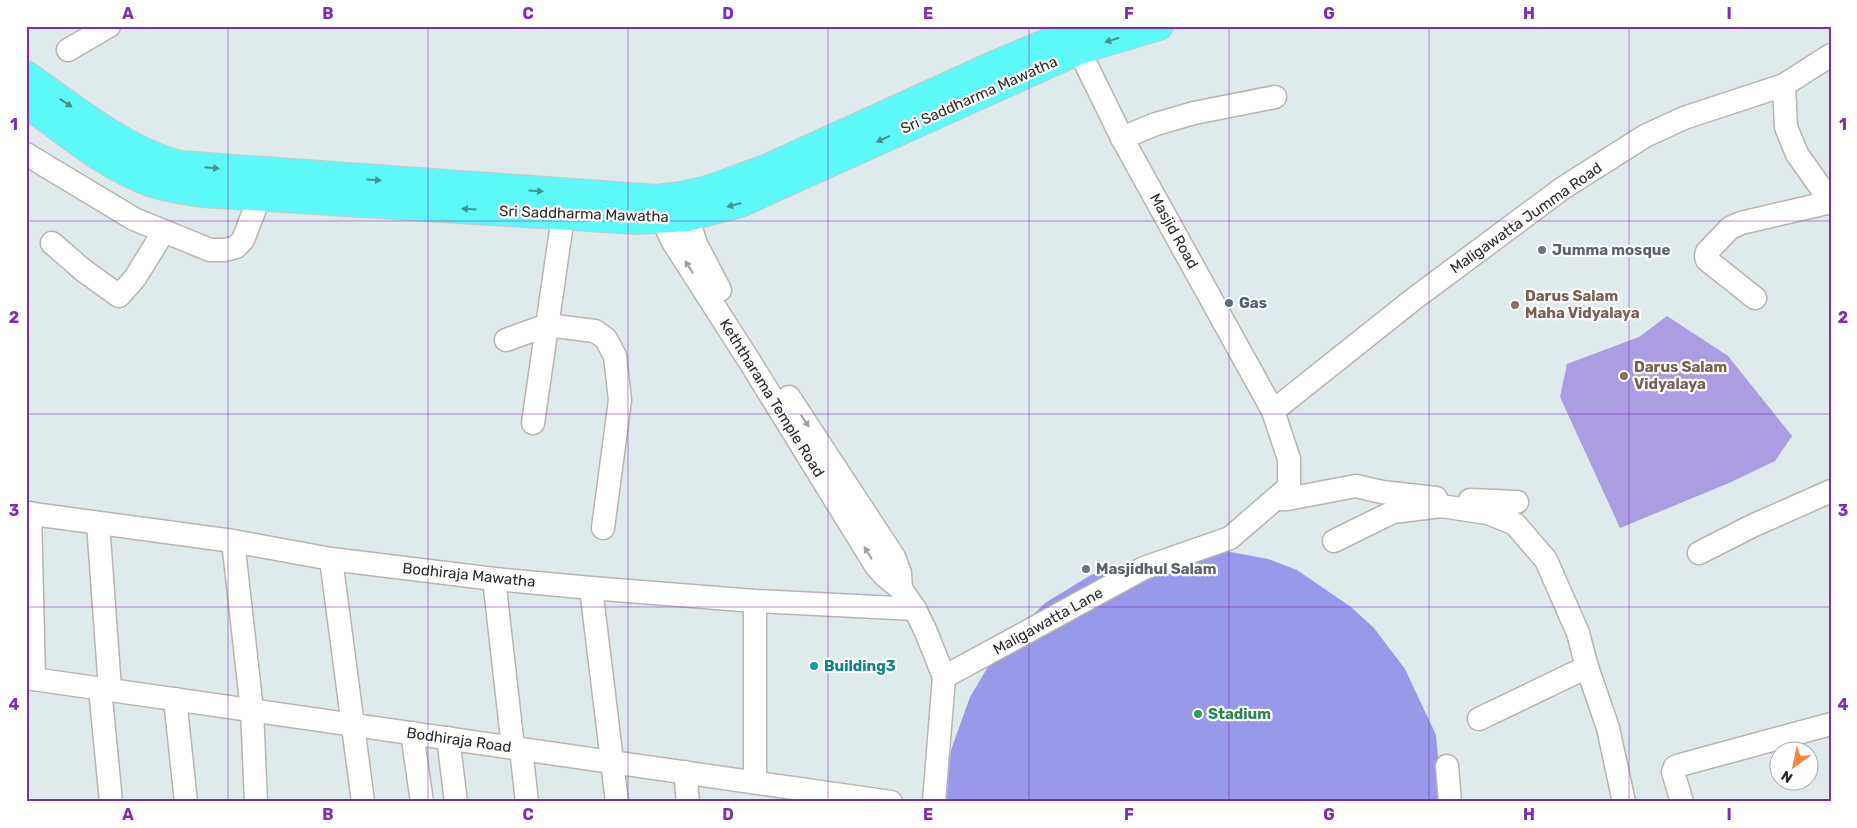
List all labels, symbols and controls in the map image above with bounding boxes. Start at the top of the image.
text: A [122,4,134,23]
text: B [322,4,334,23]
text: C [522,4,534,23]
text: D [722,4,734,23]
text: E [923,4,933,23]
text: F [1124,4,1134,23]
text: G [1323,4,1335,23]
text: H [1523,4,1535,23]
text: I [1726,4,1732,23]
one-way arrow [1104,36,1119,44]
street label: Sri Saddharma Mawatha [898,52,1060,138]
one-way arrow [60,98,73,108]
text: 1 [10,115,18,134]
text: 1 [1839,115,1847,134]
one-way arrow [876,135,890,143]
street label: Maligawatta Jumma Road [1447,159,1605,277]
one-way arrow [205,164,221,172]
one-way arrow [367,176,383,184]
one-way arrow [529,187,545,195]
street label: Masjid Road [1146,190,1202,272]
one-way arrow [727,201,742,209]
street label: Sri Saddharma Mawatha [499,202,669,226]
one-way arrow [461,205,477,213]
place label: Jumma mosque [1552,241,1670,259]
marker: Jumma mosque [1536,244,1548,256]
one-way arrow [684,261,693,274]
place label: Darus Salam Maha Vidyalaya [1525,287,1640,322]
place label: Gas [1239,294,1267,312]
marker: Gas [1223,297,1235,309]
marker: Darus Salam Maha Vidyalaya [1509,299,1521,311]
text: 2 [9,308,19,327]
text: 2 [1838,308,1848,327]
street label: Keththarama Temple Road [716,316,828,480]
place label: Darus Salam Vidyalaya [1634,358,1727,393]
marker: Darus Salam Vidyalaya [1618,370,1630,382]
one-way arrow [800,415,810,428]
text: 3 [9,501,19,520]
text: 3 [1838,501,1848,520]
one-way arrow [863,547,872,560]
street label: Bodhiraja Mawatha [402,559,536,591]
place label: Masjidhul Salam [1096,560,1216,578]
marker: Masjidhul Salam [1080,563,1092,575]
street label: Maligawatta Lane [990,583,1106,659]
place label: Building3 [824,657,896,675]
marker: Building3 [808,660,820,672]
text: 4 [9,695,20,714]
text: 4 [1838,695,1849,714]
place label: Stadium [1208,705,1271,723]
marker: Stadium [1192,708,1204,720]
street label: Bodhiraja Road [405,724,513,756]
north arrow [1770,740,1820,790]
text: N [1778,767,1796,786]
text: A [122,805,134,824]
text: B [322,805,334,824]
text: C [522,805,534,824]
text: D [722,805,734,824]
text: E [923,805,933,824]
text: F [1124,805,1134,824]
text: G [1323,805,1335,824]
text: H [1523,805,1535,824]
text: I [1726,805,1732,824]

